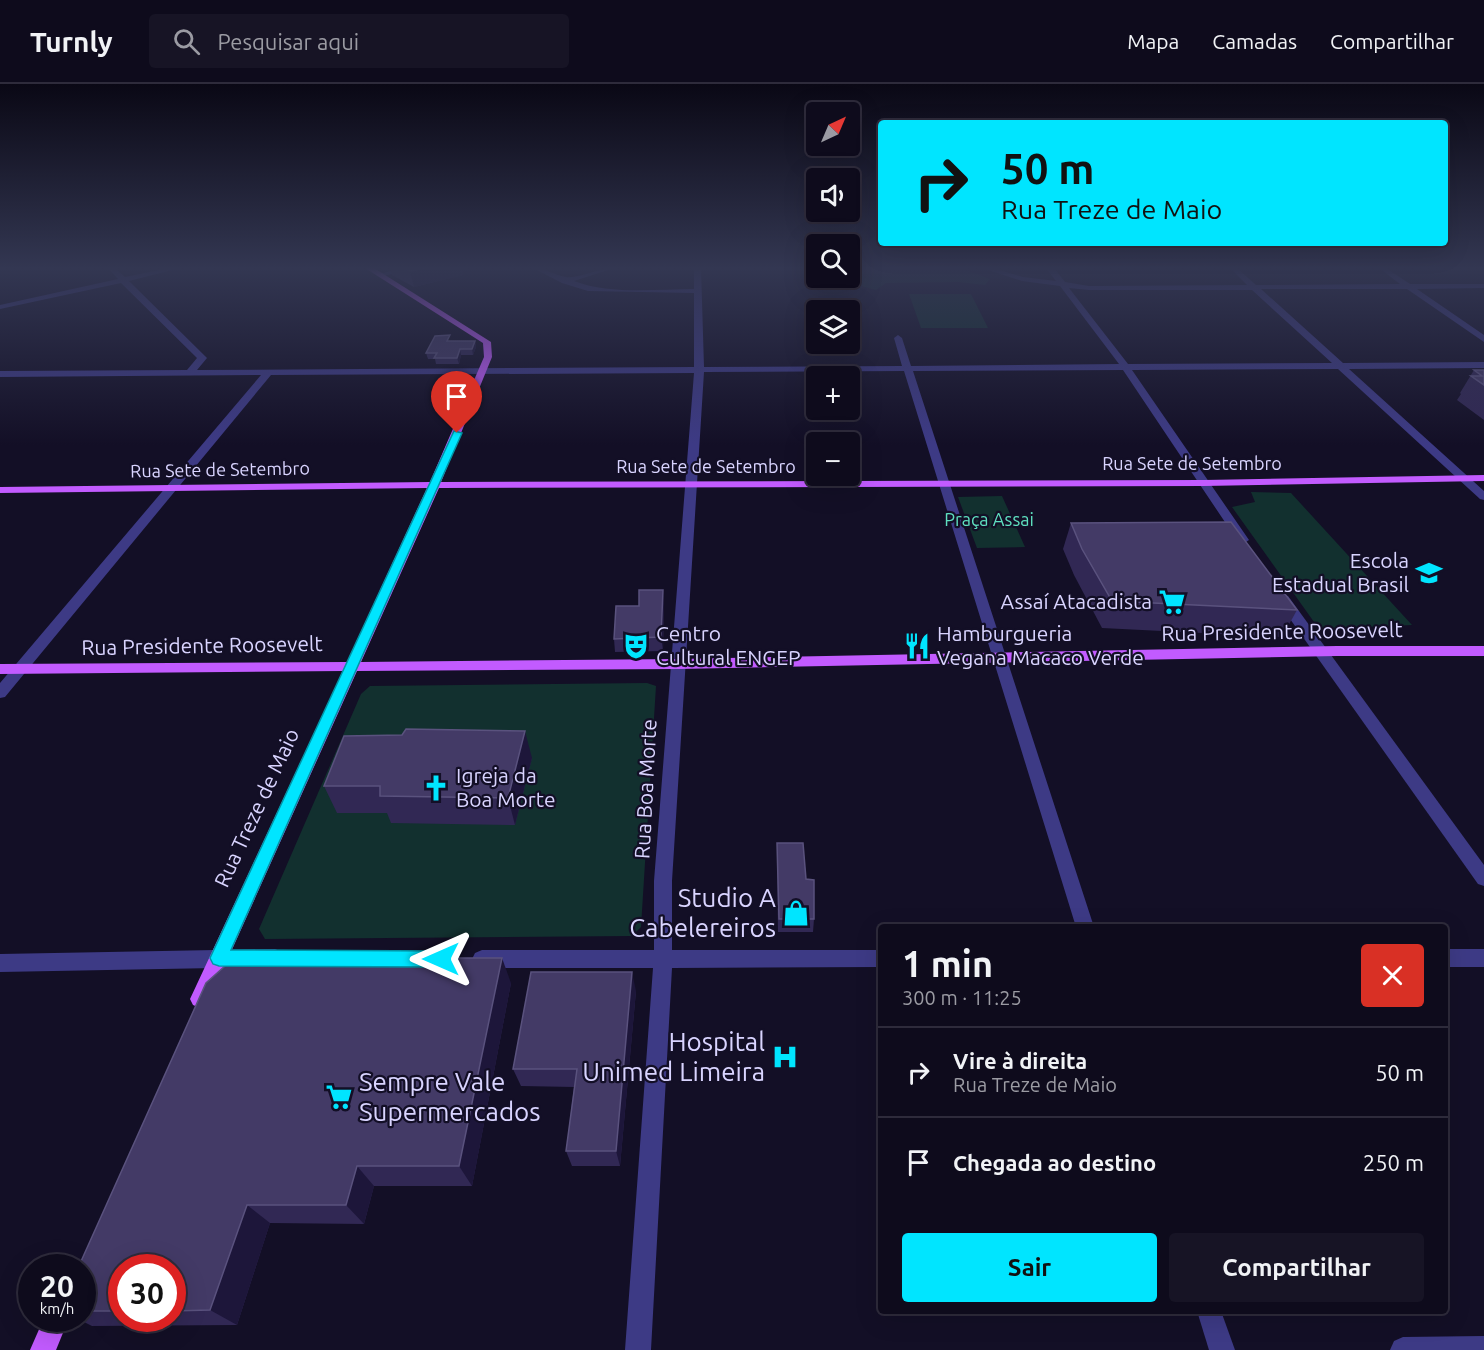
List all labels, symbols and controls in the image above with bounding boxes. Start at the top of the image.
search box [149,14,569,68]
icon: search [170,25,203,58]
text: Turnly [30,26,113,57]
text: Pesquisar aqui [218,29,359,54]
text: Mapa [1127,29,1179,53]
text: Camadas [1212,29,1297,53]
text: Compartilhar [1330,29,1454,53]
north arrow [806,102,860,156]
map controls [806,102,860,486]
icon: right [902,144,980,222]
text: 50 m [1001,145,1095,192]
button: sound [806,168,860,222]
text: Rua Treze de Maio [1001,194,1222,224]
button: search [806,234,860,288]
button: layers [806,300,860,354]
button: + [806,366,860,420]
pin [431,371,482,433]
icon: arrive [440,380,473,413]
button: − [806,432,860,486]
street label: Rua Sete de Setembro [1102,453,1282,473]
street label: Rua Sete de Setembro [616,456,796,476]
street label: Rua Sete de Setembro [130,457,310,481]
park label: Praça Assai [944,509,1034,529]
place label: Escola Estadual Brasil [1272,548,1409,596]
school or university icon: Escola Estadual Brasil [1414,558,1444,588]
supermarket icon: Assaí Atacadista [1157,587,1187,617]
place label: Assaí Atacadista [1000,589,1152,613]
street label: Rua Presidente Roosevelt [1161,617,1403,645]
place label: Centro Cultural ENGEP [656,621,801,669]
place label: Hamburgueria Vegana Macaco Verde [937,621,1144,669]
street label: Rua Presidente Roosevelt [81,631,323,659]
theatre icon: Centro Cultural ENGEP [621,631,651,661]
restaurant icon: Hamburgueria Vegana Macaco Verde [902,631,932,661]
street label: Rua Boa Morte [629,718,661,860]
street label: Rua Treze de Maio [209,724,303,891]
place label: Igreja da Boa Morte [456,763,556,811]
church icon: Igreja da Boa Morte [421,773,451,803]
place label: Studio A Cabelereiros [629,883,776,942]
shop icon: Studio A Cabelereiros [781,898,811,928]
position arrow [409,927,473,991]
text: 1 min [902,943,993,984]
button: close [1361,944,1424,1007]
text: 300 m · 11:25 [902,986,1022,1009]
place label: Hospital Unimed Limeira [582,1027,765,1086]
hospital icon: Hospital Unimed Limeira [770,1042,800,1072]
text: Vire à direita [953,1048,1087,1073]
icon: right [902,1056,935,1089]
text: 50 m [1375,1060,1424,1085]
place label: Sempre Vale Supermercados [359,1067,541,1126]
text: Rua Treze de Maio [953,1073,1117,1096]
supermarket icon: Sempre Vale Supermercados [324,1082,354,1112]
icon: arrive [902,1146,935,1179]
text: Chegada ao destino [953,1150,1156,1175]
text: 250 m [1363,1150,1424,1175]
button: Sair [902,1233,1157,1302]
button: Compartilhar [1169,1233,1424,1302]
speed limit sign: 30 [108,1254,186,1332]
text: 20 [40,1269,74,1303]
text: km/h [40,1300,74,1317]

